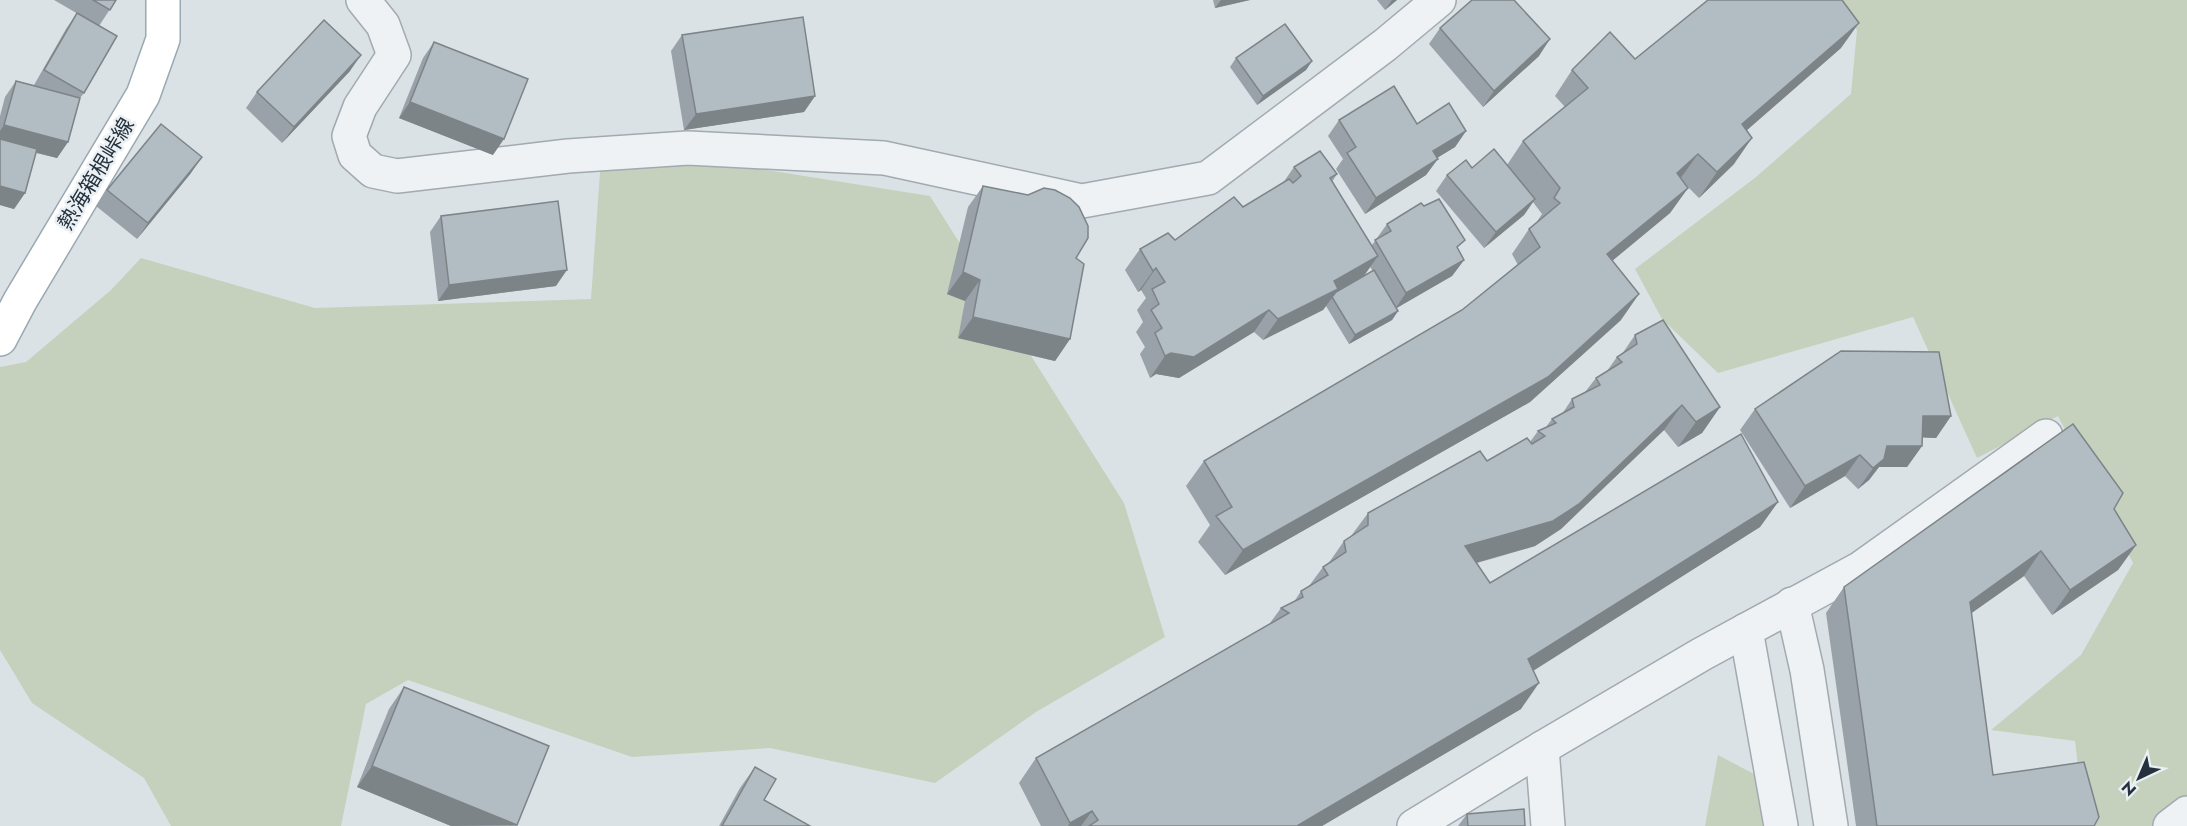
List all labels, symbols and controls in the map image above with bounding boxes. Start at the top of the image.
street label: 熱海箱根峠線 [51,112,141,236]
north arrow [2109,748,2169,808]
text: N [2116,776,2141,801]

